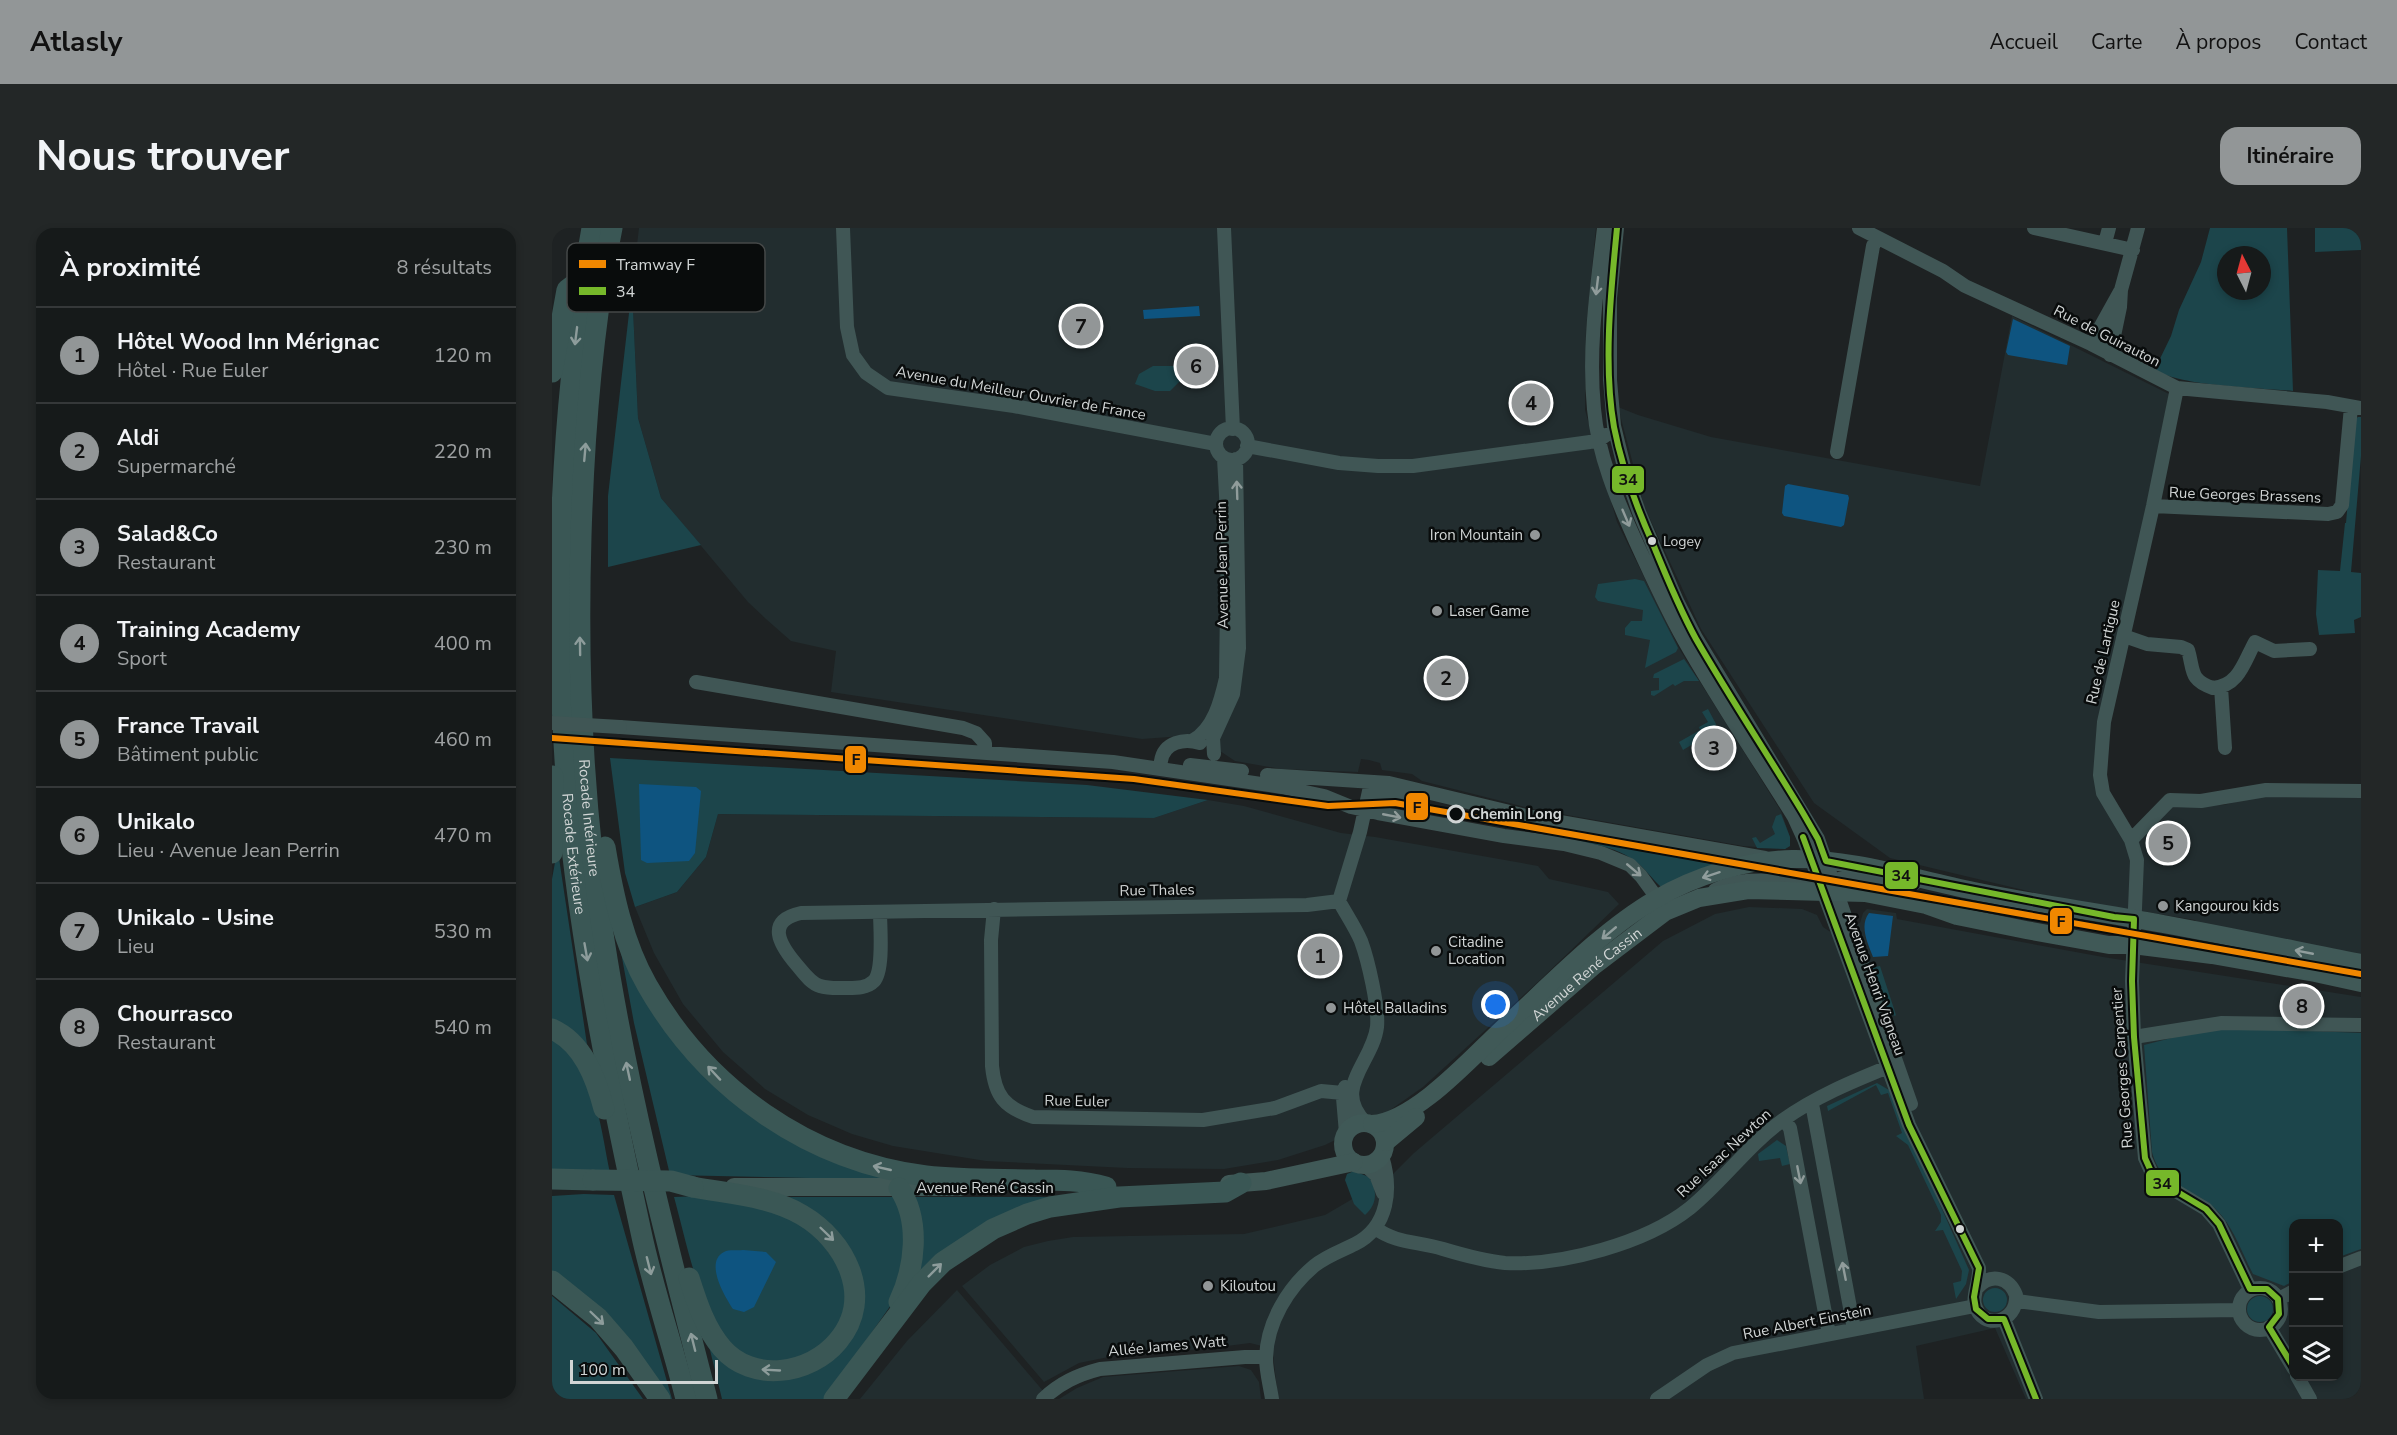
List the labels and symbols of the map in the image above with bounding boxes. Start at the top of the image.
legend [567,243,765,312]
north arrow [2217,246,2271,300]
text: Tramway F [616,254,695,276]
one-way arrow [1592,276,1603,296]
text: 34 [616,281,636,303]
street label: Rue de Guirauton [2050,300,2164,372]
pin: 7 [1062,304,1100,348]
one-way arrow [570,325,581,345]
pin: 6 [1176,344,1216,388]
street label: Avenue du Meilleur Ouvrier de France [894,361,1148,425]
pin: 4 [1512,380,1550,426]
one-way arrow [580,442,591,462]
line badge: 34 [1611,465,1645,494]
text: 34 [1618,469,1638,491]
one-way arrow [1232,481,1243,501]
street label: Rue Georges Brassens [2169,482,2321,508]
street label: Avenue Jean Perrin [1211,501,1233,629]
one-way arrow [1621,508,1632,527]
place label: Iron Mountain [1430,525,1523,545]
marker: Iron Mountain [1528,528,1542,542]
place label: Logey [1663,532,1702,551]
marker: Logey [1646,535,1658,547]
street label: Rue de Lartigue [2081,598,2125,706]
place label: Laser Game [1449,601,1529,621]
marker: Laser Game [1430,604,1444,618]
one-way arrow [574,637,586,657]
pin: 2 [1426,656,1466,700]
pin: 3 [1694,726,1734,770]
line badge: F [844,745,867,774]
text: F [852,749,861,771]
street label: Rocade Intérieure [574,758,605,878]
street label: Rocade Extérieure [557,792,590,916]
line badge: F [1405,792,1429,821]
text: F [1413,797,1422,819]
place label: Chemin Long [1470,804,1562,824]
marker: Chemin Long [1447,805,1465,823]
one-way arrow [1382,811,1402,822]
pin: 5 [2148,820,2188,866]
line badge: 34 [1884,861,1919,890]
one-way arrow [1626,863,1642,876]
text: 34 [1891,865,1911,887]
one-way arrow [1702,870,1721,881]
street label: Rue Thales [1119,879,1195,901]
place label: Kangourou kids [2175,896,2279,916]
marker: Kangourou kids [2156,899,2170,913]
line badge: F [2049,907,2073,935]
street label: Avenue Henri Vigneau [1840,910,1910,1058]
text: F [2057,911,2066,933]
street label: Avenue René Cassin [1527,923,1646,1026]
one-way arrow [1602,926,1617,940]
place label: Citadine Location [1448,932,1505,969]
pin: 1 [1300,934,1340,978]
one-way arrow [581,941,592,961]
marker: Citadine Location [1429,944,1443,958]
one-way arrow [2294,946,2314,957]
pin: 8 [2282,984,2322,1028]
street label: Rue Georges Carpentier [2106,986,2138,1149]
your location [1481,990,1510,1019]
place label: Hôtel Balladins [1343,998,1447,1018]
marker: Hôtel Balladins [1324,1001,1338,1015]
one-way arrow [621,1062,633,1081]
one-way arrow [707,1065,722,1080]
street label: Rue Euler [1044,1090,1110,1112]
street label: Rue Isaac Newton [1673,1104,1775,1202]
one-way arrow [873,1161,892,1173]
one-way arrow [1794,1165,1805,1184]
line badge: 34 [2145,1169,2180,1197]
text: 34 [2152,1173,2172,1195]
street label: Avenue René Cassin [916,1178,1054,1198]
unlabelled marker [1954,1223,1966,1235]
one-way arrow [820,1227,835,1242]
one-way arrow [644,1256,656,1275]
one-way arrow [1838,1262,1849,1282]
one-way arrow [927,1263,942,1278]
place label: Kiloutou [1220,1276,1276,1296]
marker: Kiloutou [1201,1279,1215,1293]
street label: Rue Albert Einstein [1741,1300,1873,1344]
one-way arrow [589,1311,604,1326]
street label: Allée James Watt [1107,1331,1227,1361]
one-way arrow [686,1333,698,1352]
scale bar [570,1357,718,1384]
one-way arrow [762,1365,781,1376]

